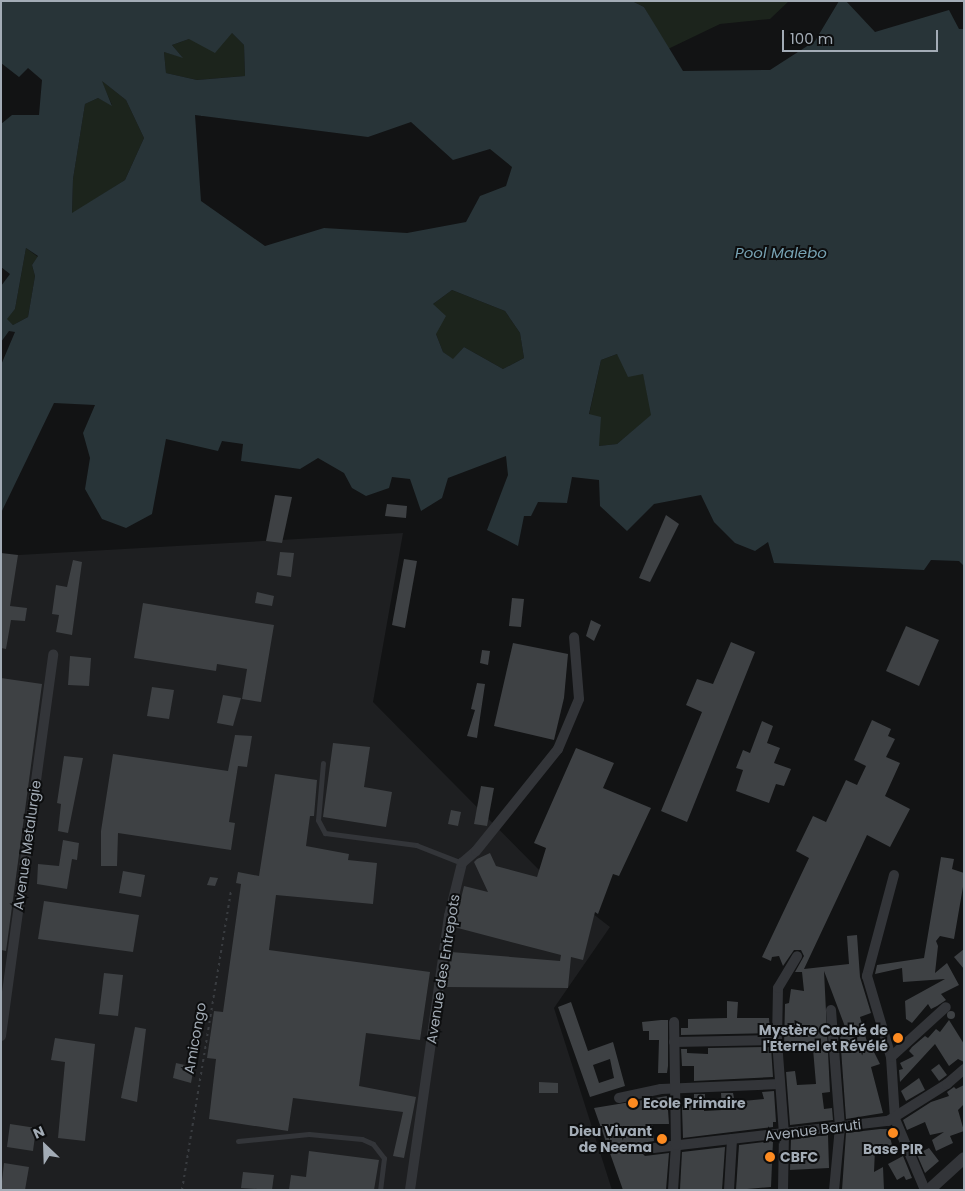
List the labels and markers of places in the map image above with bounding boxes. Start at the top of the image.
place label: Mystère Caché de l'Eternel et Révélé [759,1022,888,1054]
marker: Mystère Caché de l'Eternel et Révélé [892,1032,904,1044]
place label: Ecole Primaire [643,1095,746,1111]
marker: Ecole Primaire [627,1097,639,1109]
place label: Dieu Vivant de Neema [569,1123,652,1156]
marker: Base PIR [887,1127,899,1139]
marker: Dieu Vivant de Neema [656,1133,668,1145]
place label: Base PIR [863,1141,923,1157]
place label: CBFC [780,1149,818,1165]
marker: CBFC [764,1151,776,1163]

